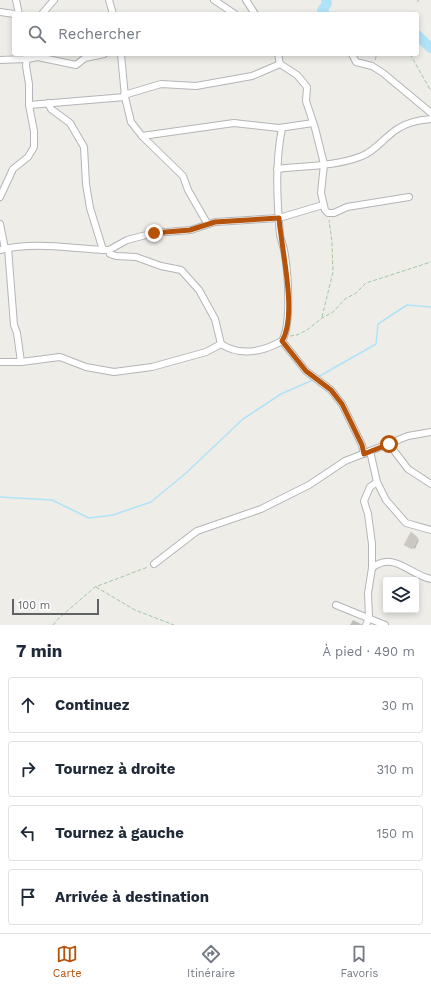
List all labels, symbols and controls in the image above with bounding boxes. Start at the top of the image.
search box [12,12,419,56]
icon: search [26,23,48,45]
text: Rechercher [58,25,141,43]
route end [145,224,163,242]
route start [380,435,398,453]
map controls [383,577,419,613]
button: layers [383,577,419,613]
scale bar [12,597,99,616]
text: 100 m [18,599,50,612]
text: 7 min [16,641,62,661]
text: À pied · 490 m [323,644,415,659]
icon: ahead [17,694,39,716]
text: Continuez [55,696,129,714]
text: 30 m [382,698,414,713]
icon: right [17,758,39,780]
text: Tournez à droite [55,760,175,778]
text: 310 m [376,762,414,777]
icon: left [17,822,39,844]
text: Tournez à gauche [55,824,184,842]
text: 150 m [376,826,414,841]
icon: arrive [17,886,39,908]
text: Arrivée à destination [55,888,209,906]
tab: Carte [53,943,82,980]
tab: Itinéraire [187,943,235,980]
tab: Favoris [341,943,378,980]

